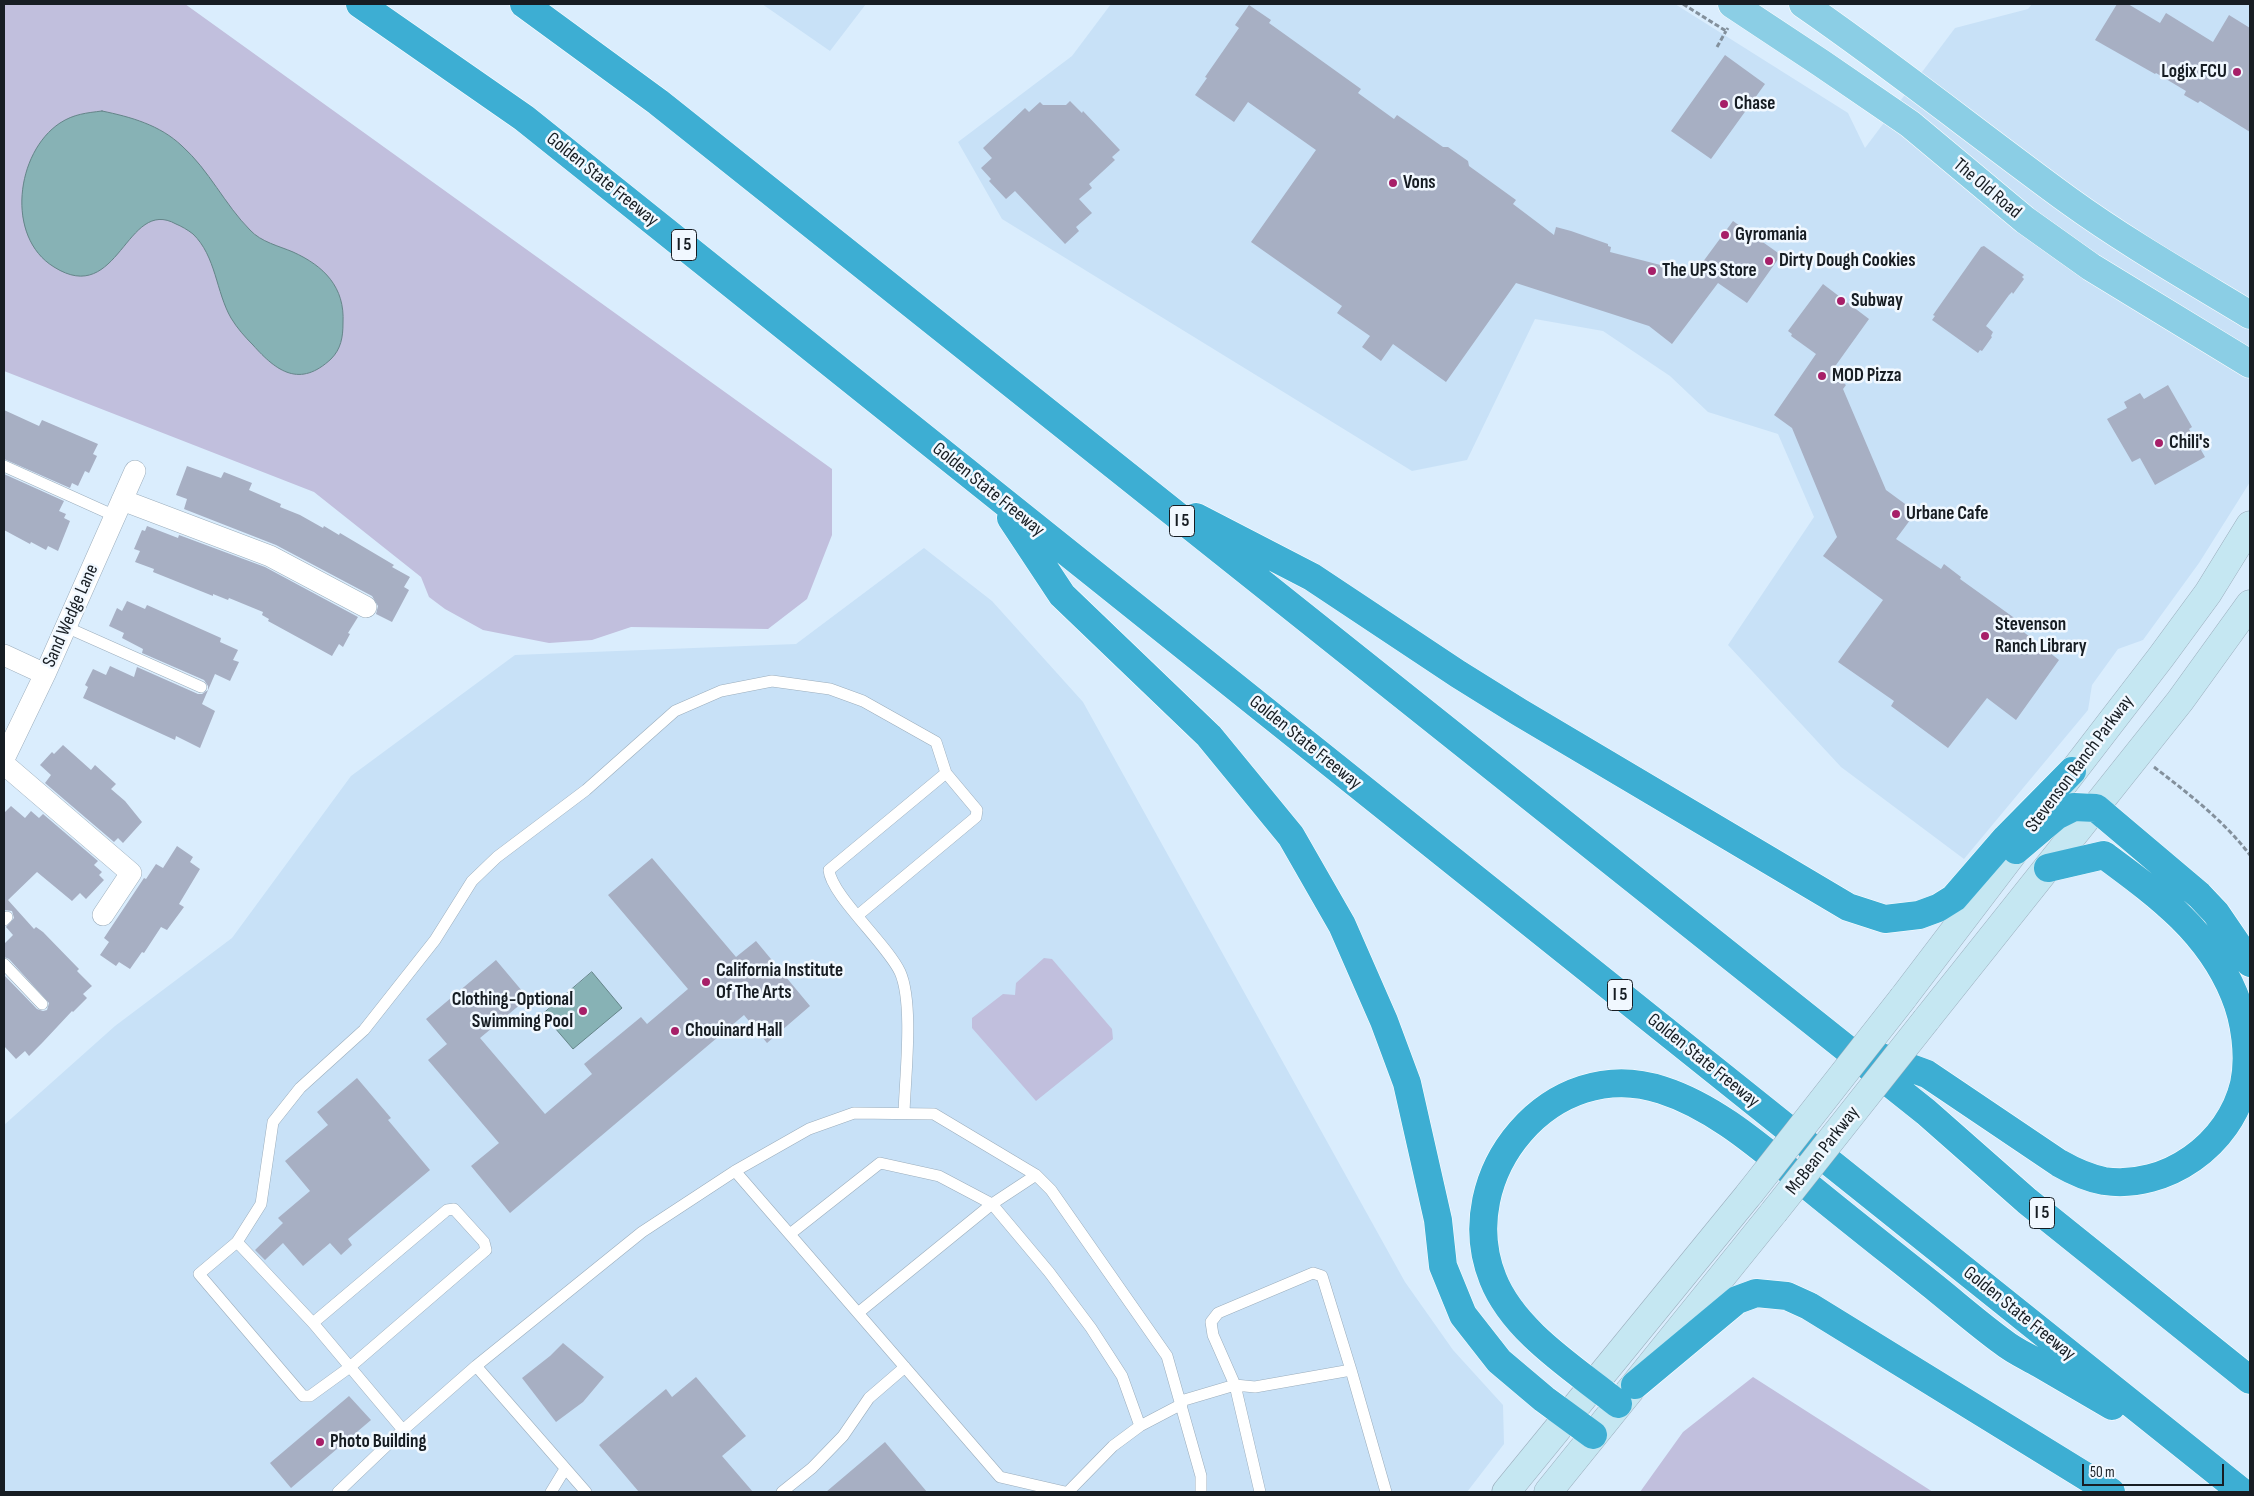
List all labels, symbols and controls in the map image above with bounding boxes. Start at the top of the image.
place label: Logix FCU [2161,61,2227,83]
marker: Logix FCU [2231,66,2243,78]
place label: Chase [1734,93,1775,115]
marker: Chase [1718,98,1730,110]
street label: Golden State Freeway [541,128,663,232]
street label: The Old Road [1948,154,2026,224]
place label: Vons [1403,172,1436,194]
marker: Vons [1387,177,1399,189]
place label: Gyromania [1735,224,1807,246]
marker: Gyromania [1719,229,1731,241]
road number: I 5 [672,230,696,260]
place label: Dirty Dough Cookies [1779,250,1915,272]
marker: Dirty Dough Cookies [1763,255,1775,267]
place label: The UPS Store [1662,260,1757,282]
marker: The UPS Store [1646,265,1658,277]
place label: Subway [1851,290,1903,312]
marker: Subway [1835,295,1847,307]
place label: MOD Pizza [1832,365,1902,387]
marker: MOD Pizza [1816,370,1828,382]
place label: Chili's [2169,432,2210,454]
marker: Chili's [2153,437,2165,449]
street label: Golden State Freeway [927,438,1049,542]
place label: Urbane Cafe [1906,503,1988,525]
road number: I 5 [1170,506,1194,536]
marker: Urbane Cafe [1890,508,1902,520]
street label: Sand Wedge Lane [38,561,104,671]
place label: Stevenson Ranch Library [1995,614,2087,658]
marker: Stevenson Ranch Library [1979,630,1991,642]
street label: Golden State Freeway [1244,691,1366,795]
street label: Stevenson Ranch Parkway [2021,691,2139,837]
place label: California Institute Of The Arts [716,960,843,1004]
marker: California Institute Of The Arts [700,976,712,988]
road number: I 5 [1608,980,1632,1010]
place label: Clothing-Optional Swimming Pool [452,989,573,1033]
marker: Clothing-Optional Swimming Pool [577,1005,589,1017]
street label: Golden State Freeway [1642,1009,1764,1113]
place label: Chouinard Hall [685,1020,782,1042]
marker: Chouinard Hall [669,1025,681,1037]
street label: McBean Parkway [1781,1102,1865,1200]
road number: I 5 [2030,1198,2054,1228]
street label: Golden State Freeway [1958,1262,2080,1366]
place label: Photo Building [330,1431,426,1453]
marker: Photo Building [314,1436,326,1448]
scale bar [2084,1454,2226,1486]
text: 50 m [2090,1463,2115,1482]

